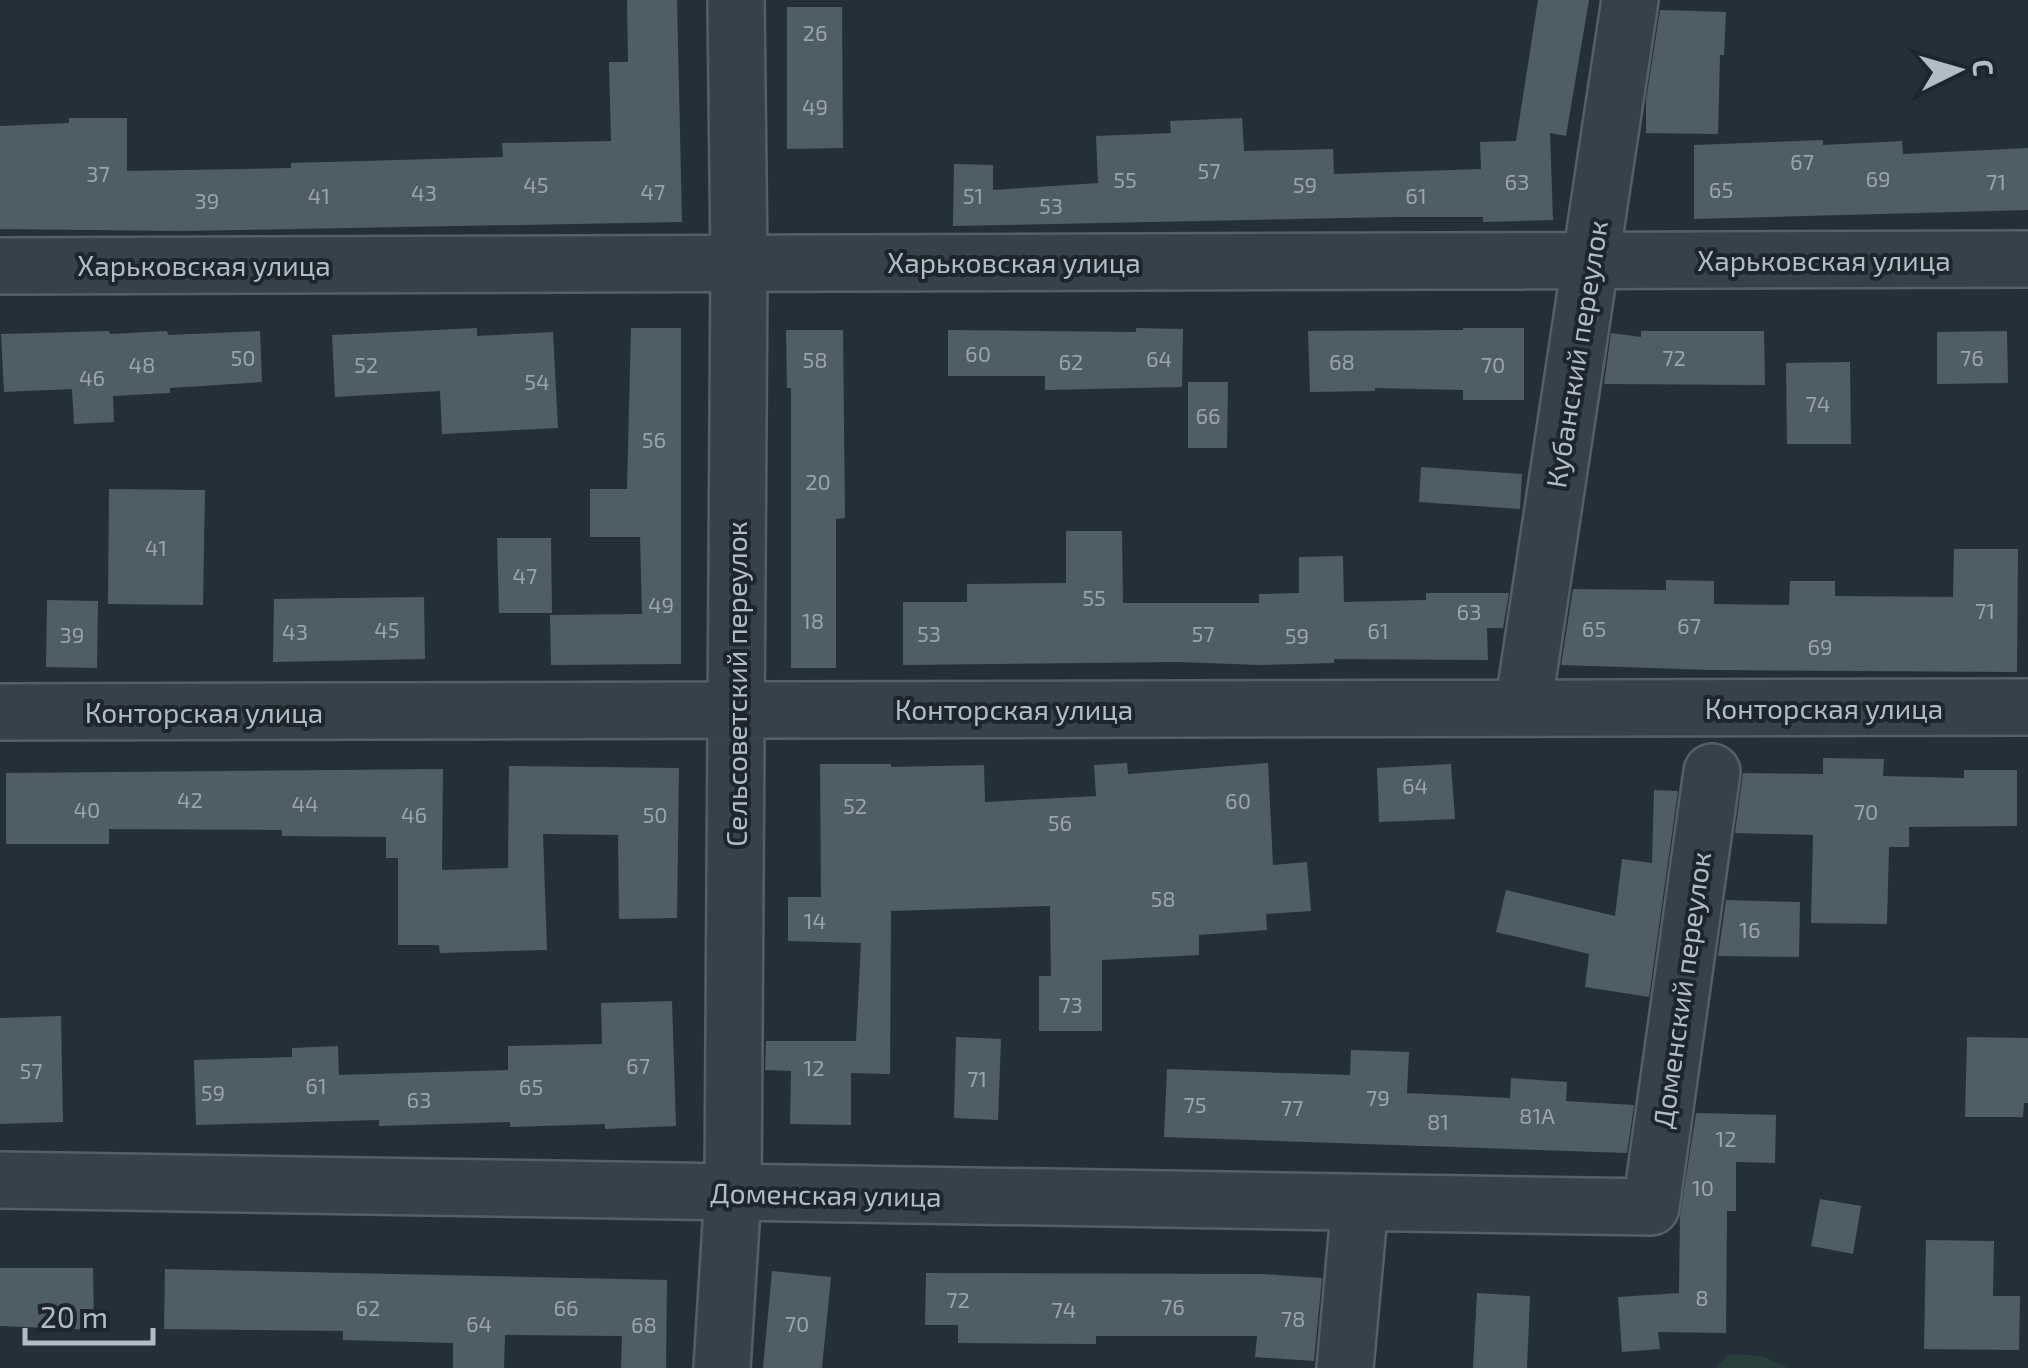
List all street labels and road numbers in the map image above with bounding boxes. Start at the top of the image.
street label: Кубанский переулок [1538,218,1614,490]
street label: Харьковская улица [1697,243,1951,277]
street label: Харьковская улица [887,245,1141,279]
street label: Харьковская улица [77,248,331,282]
street label: Сельсоветский переулок [719,521,753,847]
street label: Конторская улица [1705,691,1943,725]
street label: Конторская улица [895,692,1133,726]
street label: Конторская улица [85,695,323,729]
street label: Доменский переулок [1645,850,1717,1130]
street label: Доменская улица [710,1175,942,1213]

